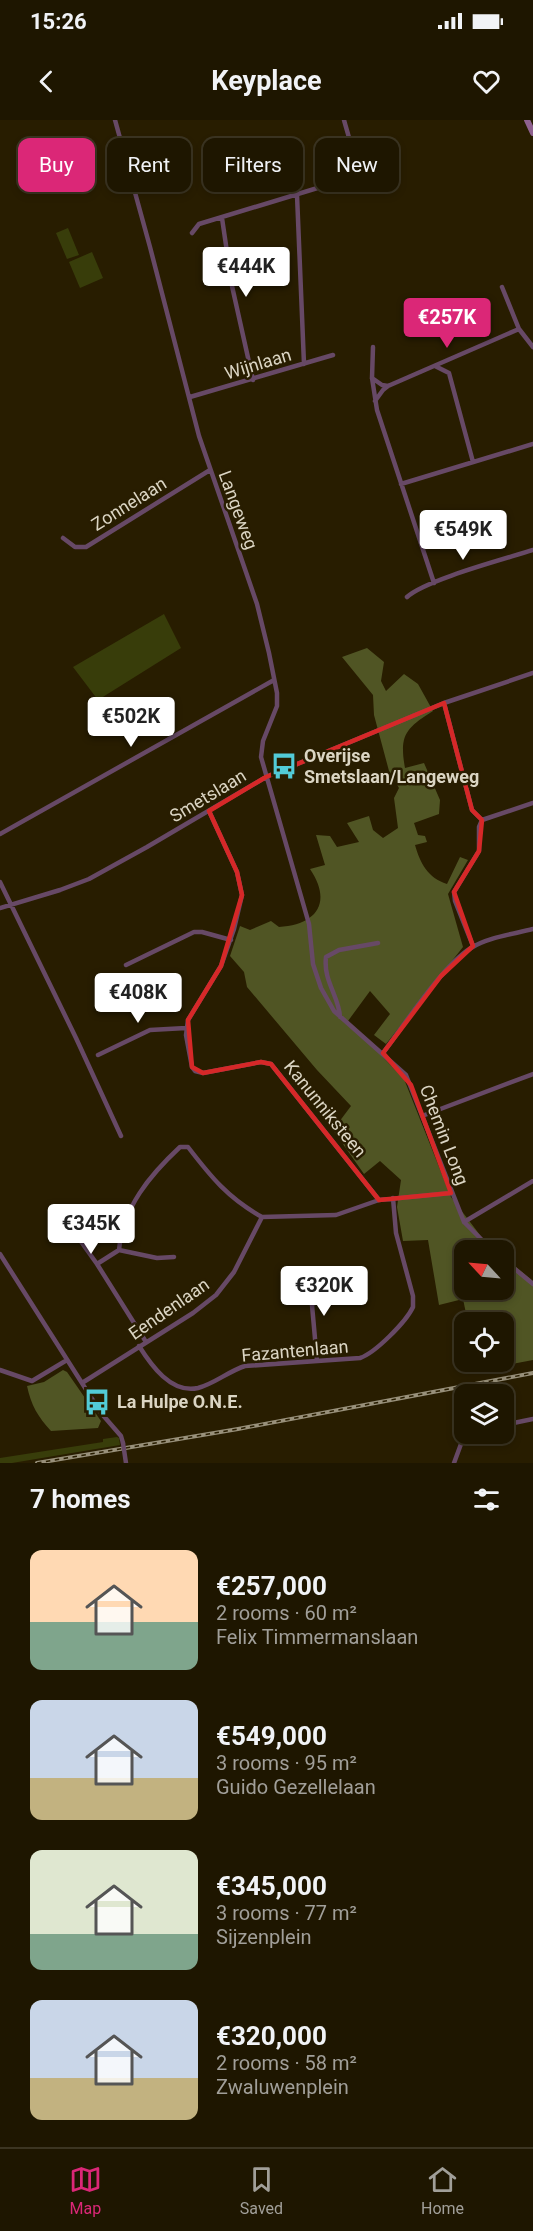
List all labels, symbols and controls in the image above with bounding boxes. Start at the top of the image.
text: 15:26 [30,9,87,34]
icon: back [30,65,63,98]
text: Keyplace [211,65,322,97]
icon: heart [470,65,503,98]
chip: Buy [18,138,95,192]
chip: Rent [107,138,191,192]
chip: Filters [203,138,303,192]
chip: New [315,138,399,192]
pin: €444K [204,247,288,298]
text: €444K [217,254,275,278]
pin: €257K [405,298,489,349]
text: €257K [418,305,476,329]
street label: Wijnlaan [222,343,294,384]
street label: Langeweg [215,468,262,552]
street label: Zonnelaan [87,472,170,535]
pin: €549K [421,510,505,561]
text: €549K [434,517,492,541]
pin: €502K [89,697,173,748]
text: €502K [102,704,160,728]
place label: Overijse Smetslaan/Langeweg [304,745,479,787]
bus stop icon: Overijse Smetslaan/Langeweg [269,751,299,781]
street label: Smetslaan [166,765,250,826]
pin: €408K [96,973,180,1024]
text: €408K [109,980,167,1004]
street label: Kanunniksteen [280,1056,371,1161]
street label: Chemin Long [416,1082,473,1188]
pin: €345K [49,1204,133,1255]
text: €345K [62,1211,120,1235]
north arrow [454,1240,514,1300]
map controls [454,1240,514,1444]
pin: €320K [282,1266,366,1317]
street label: Eendenlaan [125,1273,213,1344]
text: €320K [295,1273,353,1297]
button: locate [454,1312,514,1372]
street label: Fazantenlaan [241,1335,349,1366]
button: layers [454,1384,514,1444]
bus stop icon: La Hulpe O.N.E. [82,1387,112,1417]
place label: La Hulpe O.N.E. [117,1391,243,1412]
icon: filters [470,1483,503,1516]
text: 7 homes [30,1484,131,1514]
text: €257,000 [216,1571,327,1601]
icon: home [78,1574,150,1646]
text: 2 rooms · 60 m² [216,1601,357,1625]
text: Felix Timmermanslaan [216,1625,418,1649]
text: €549,000 [216,1721,327,1751]
icon: home [78,1724,150,1796]
text: 3 rooms · 95 m² [216,1751,357,1775]
text: Guido Gezellelaan [216,1775,376,1799]
text: €345,000 [216,1871,327,1901]
icon: home [78,1874,150,1946]
text: 3 rooms · 77 m² [216,1901,357,1925]
text: Sijzenplein [216,1925,312,1949]
text: €320,000 [216,2021,327,2051]
icon: home [78,2024,150,2096]
text: 2 rooms · 58 m² [216,2051,357,2075]
text: Zwaluwenplein [216,2075,349,2099]
tab: Map [69,2163,102,2218]
tab: Saved [240,2163,283,2218]
tab: Home [421,2163,464,2218]

